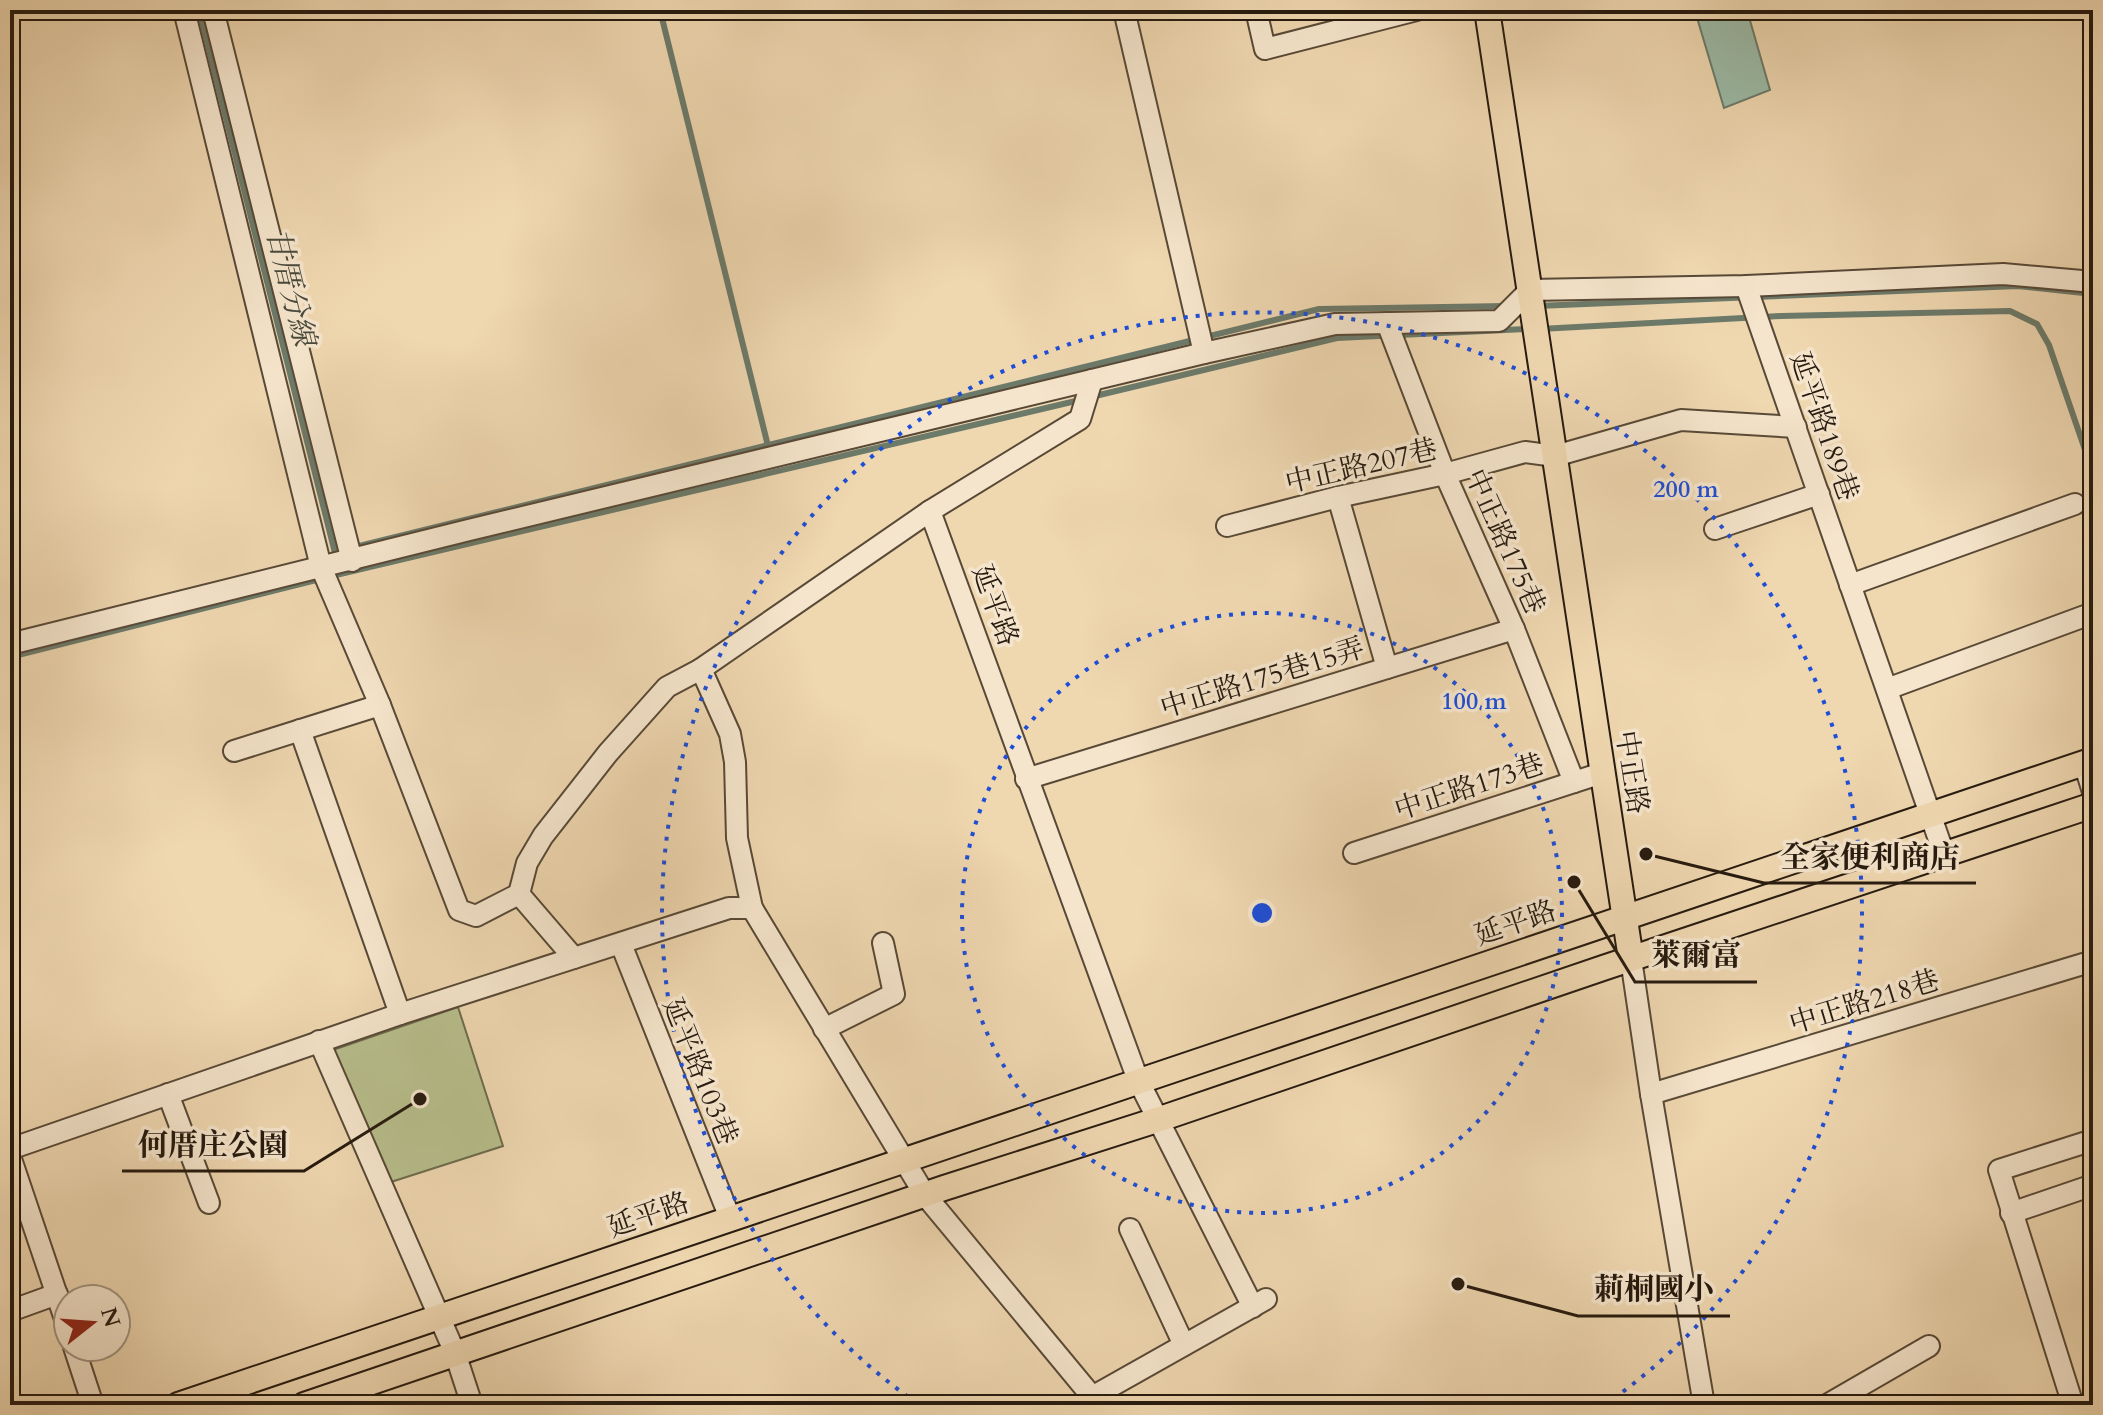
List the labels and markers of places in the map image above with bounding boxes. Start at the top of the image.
callout: 全家便利商店 [1764,829,1976,883]
centre of rings [1248,899,1276,927]
callout: 萊爾富 [1635,928,1757,982]
callout: 何厝庄公園 [122,1117,304,1171]
callout: 莿桐國小 [1578,1262,1730,1316]

